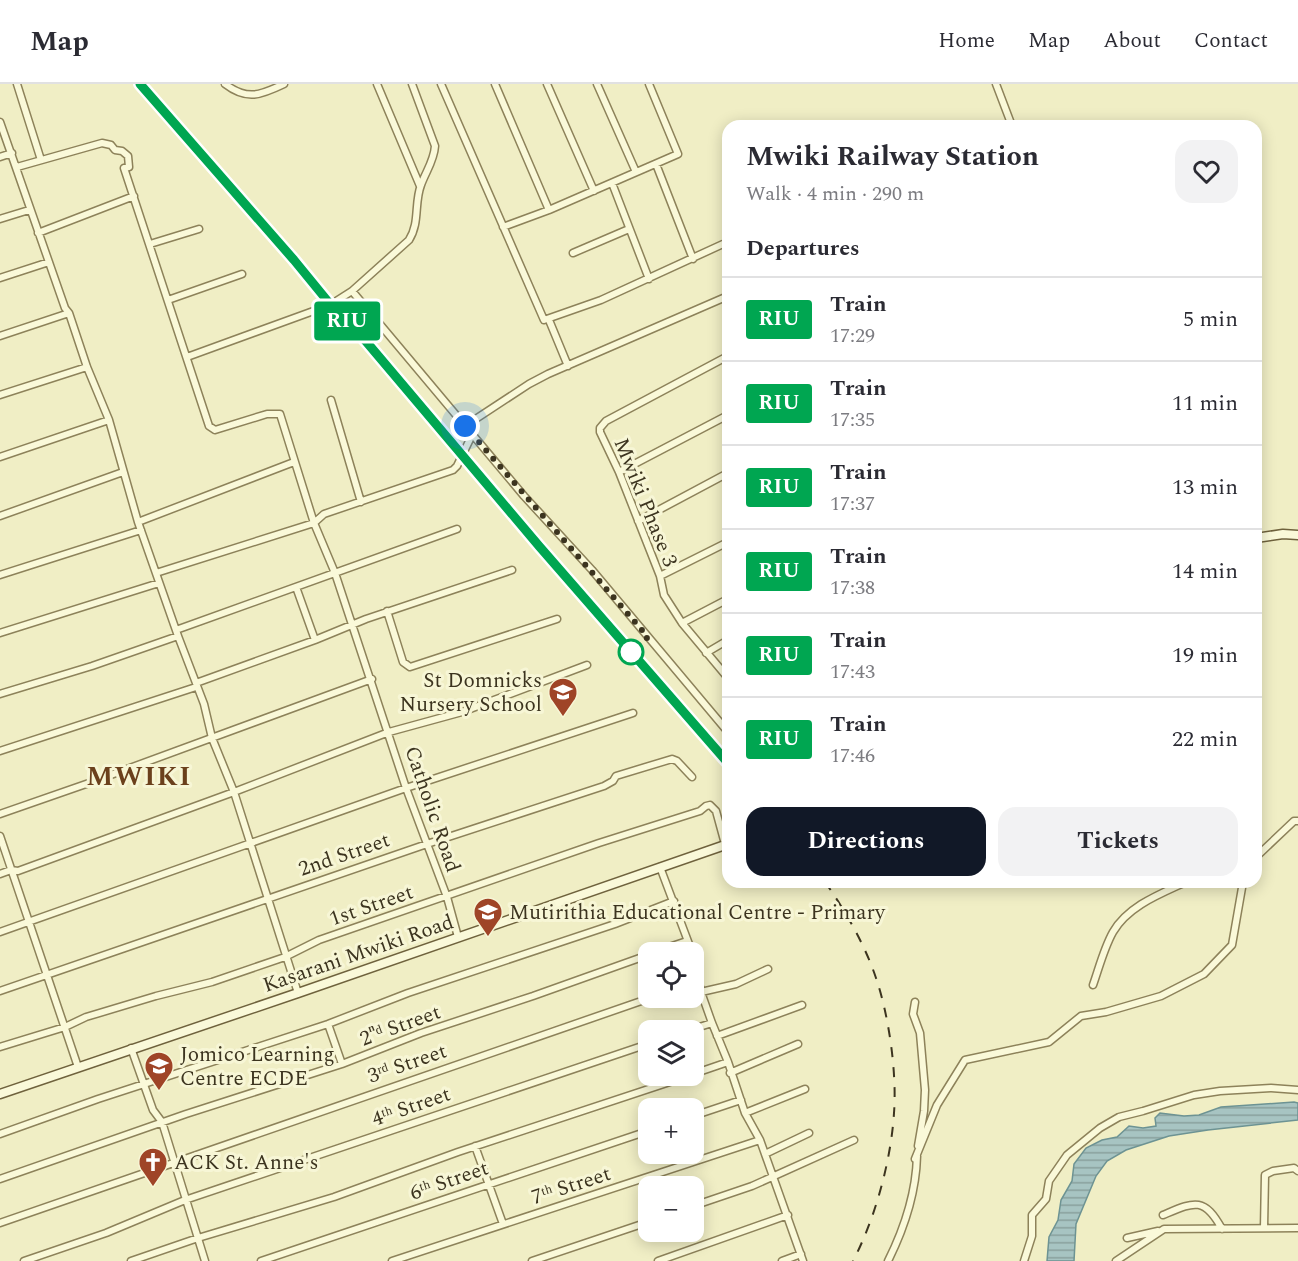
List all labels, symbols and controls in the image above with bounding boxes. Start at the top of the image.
text: Map [30,20,89,63]
text: Home [938,25,995,57]
text: Map [1028,25,1070,57]
text: About [1103,25,1161,57]
text: Contact [1194,25,1268,57]
text: Mwiki Railway Station [746,135,1039,178]
button: heart [1175,140,1238,203]
text: Walk · 4 min · 290 m [746,179,924,209]
text: Departures [746,232,860,265]
text: Train [830,288,887,321]
line badge: RIU [312,302,382,340]
text: RIU [758,303,800,335]
text: 5 min [1183,303,1238,336]
text: RIU [326,305,368,337]
text: 17:29 [830,321,875,351]
text: Train [830,372,887,405]
text: RIU [758,387,800,419]
text: 11 min [1172,387,1238,420]
text: 17:35 [830,405,875,435]
your location [450,411,480,441]
street label: Mwiki Phase 3 [605,433,686,572]
text: Train [830,456,887,489]
text: RIU [758,471,800,503]
text: 13 min [1172,471,1238,504]
text: 17:37 [830,489,875,519]
text: Train [830,540,887,573]
text: RIU [758,555,800,587]
text: 14 min [1172,555,1238,588]
text: 17:38 [830,573,875,603]
text: Train [830,624,887,657]
unlabelled marker [618,639,644,665]
text: RIU [758,639,800,671]
text: 19 min [1172,639,1238,672]
text: 17:43 [830,657,875,687]
place label: St Domnicks Nursery School [399,665,542,721]
school or university icon: St Domnicks Nursery School [547,676,579,718]
text: Train [830,708,887,741]
text: RIU [758,723,800,755]
text: 22 min [1172,723,1238,756]
text: 17:46 [830,741,875,771]
street label: Catholic Road [395,742,469,877]
district label: MWIKI [86,756,192,798]
button: Directions [746,807,986,876]
button: Tickets [998,807,1238,876]
street label: 2nd Street [294,824,394,886]
street label: 1st Street [325,877,418,935]
school or university icon: Mutirithia Educational Centre - Primary [472,896,504,938]
place label: Mutirithia Educational Centre - Primary [509,897,886,929]
street label: Kasarani Mwiki Road [259,906,458,1002]
map controls [638,942,704,1242]
button: locate [638,942,704,1008]
street label: 2ⁿᵈ Street [355,997,445,1055]
button: layers [638,1020,704,1086]
street label: 3ʳᵈ Street [363,1035,451,1092]
place label: Jomico Learning Centre ECDE [180,1039,335,1095]
school or university icon: Jomico Learning Centre ECDE [143,1050,175,1092]
street label: 4ᵗʰ Street [368,1079,455,1135]
button: + [638,1098,704,1164]
church icon: ACK St. Anne's [137,1146,169,1188]
place label: ACK St. Anne's [174,1147,319,1179]
street label: 6ᵗʰ Street [406,1153,493,1209]
street label: 7ᵗʰ Street [528,1158,615,1214]
button: − [638,1176,704,1242]

